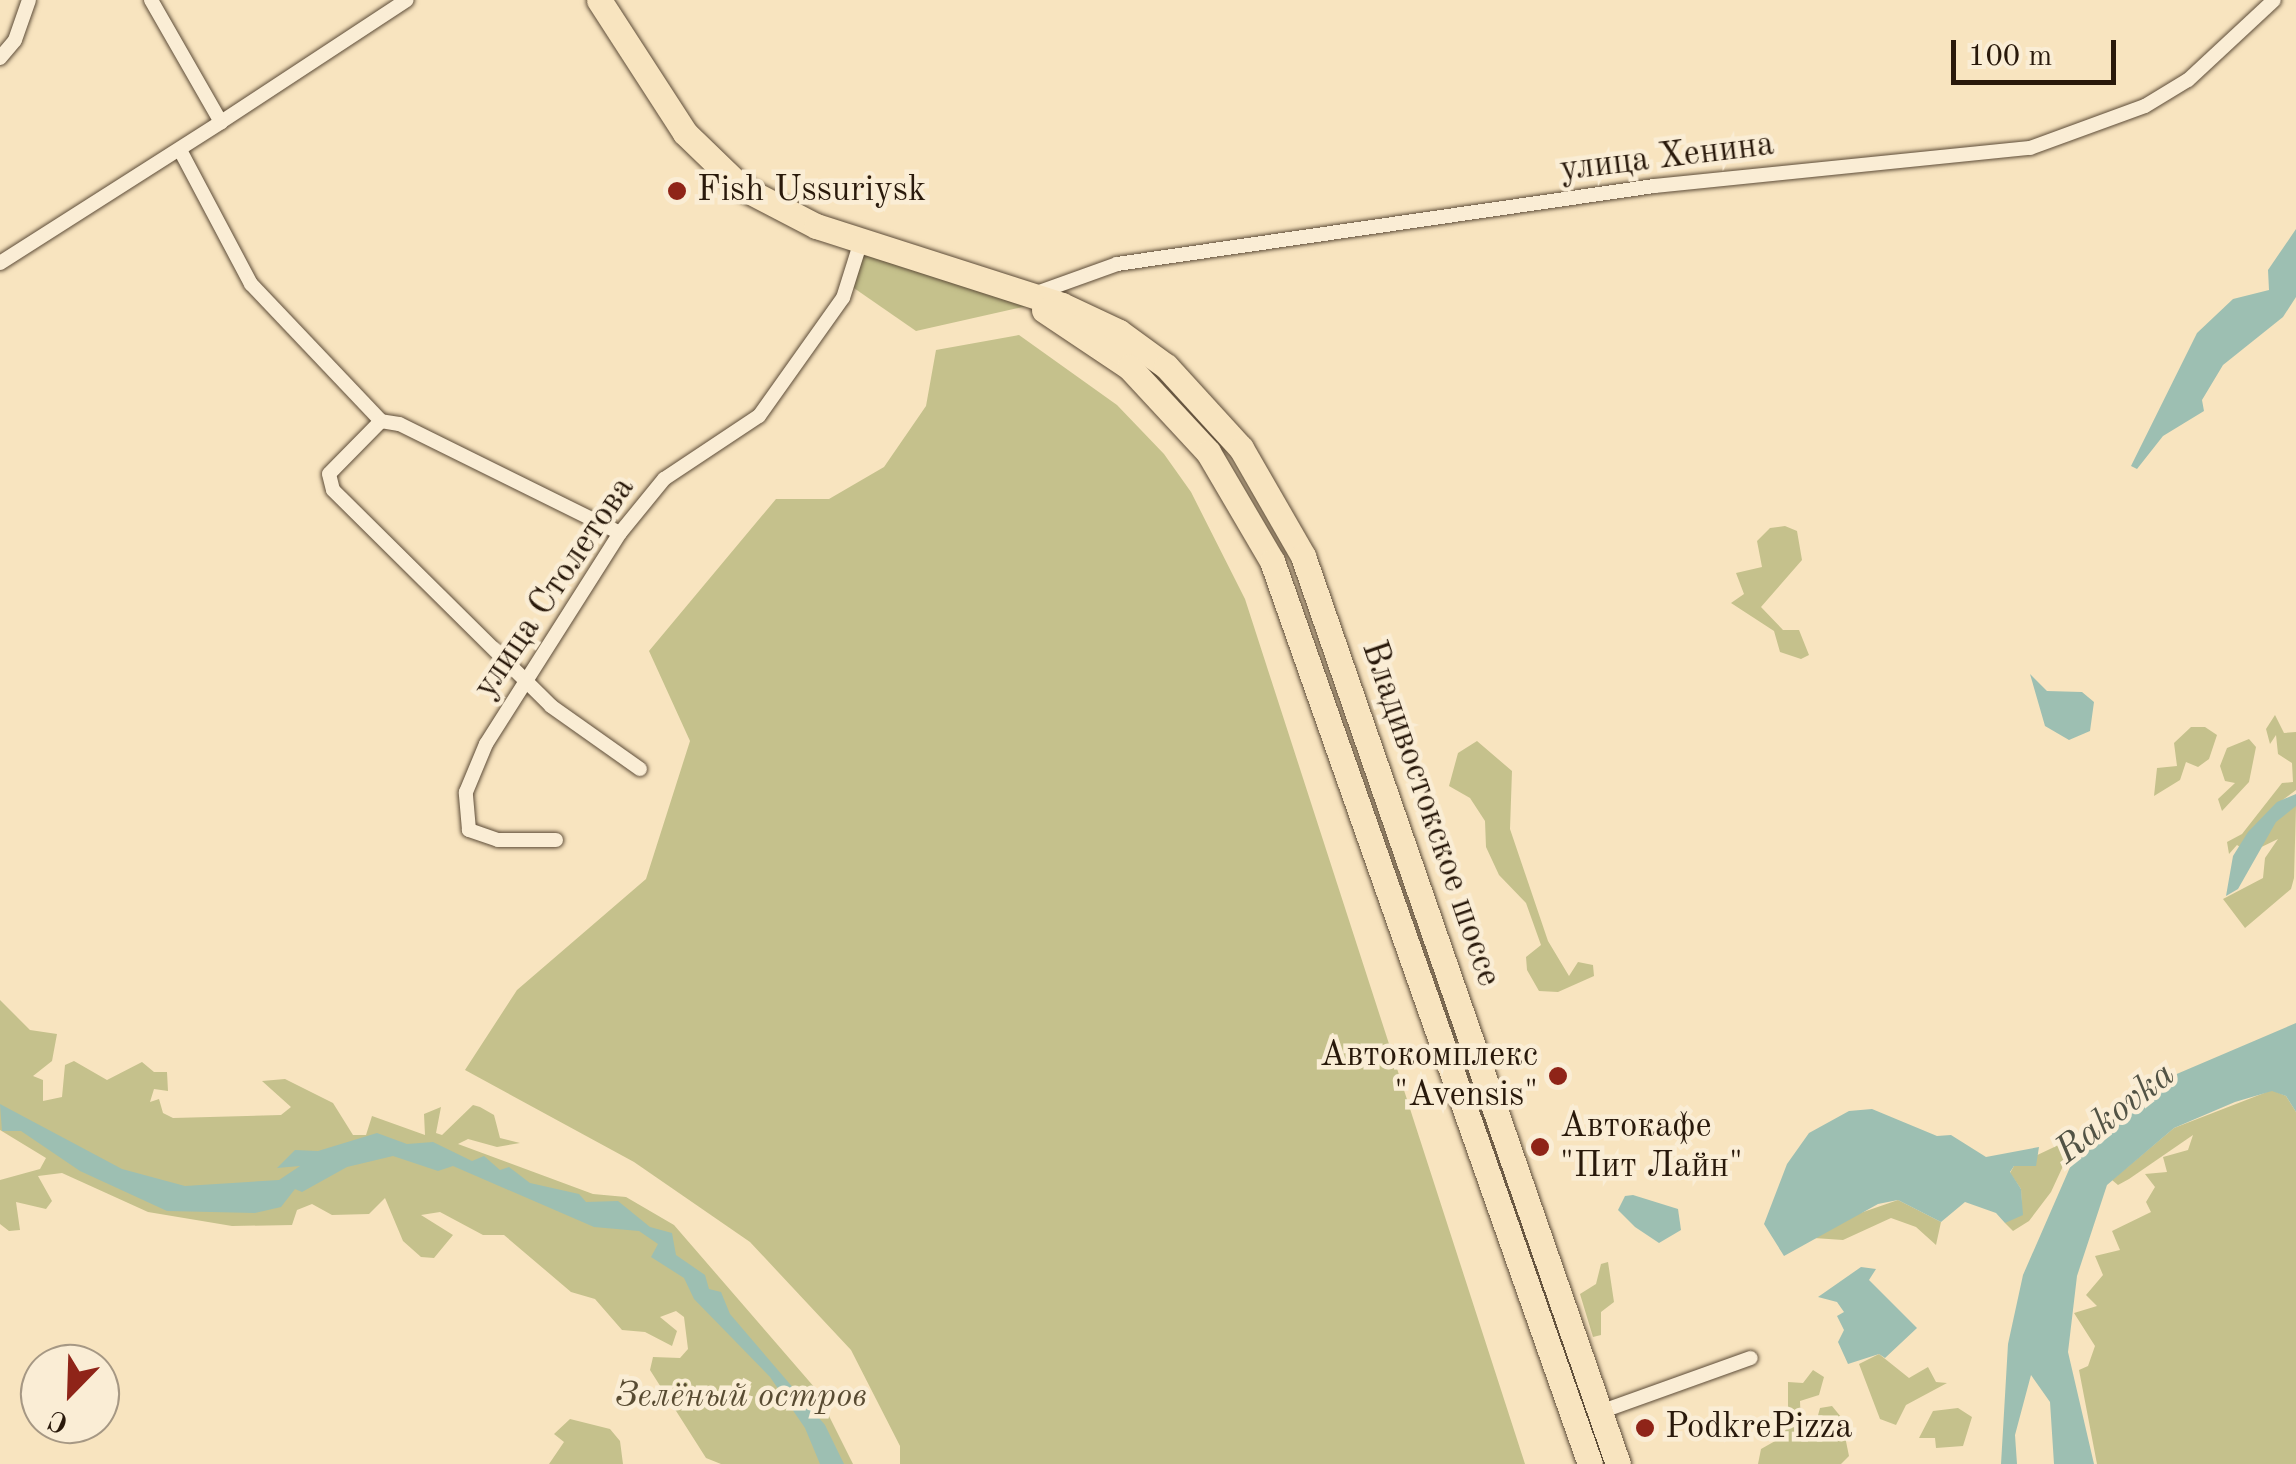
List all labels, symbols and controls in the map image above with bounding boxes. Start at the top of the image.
scale bar [1956,20,2121,82]
text: 100 m [1968,42,2052,72]
street label: улица Хенина [1558,124,1776,192]
place label: Fish Ussuriysk [697,170,926,212]
marker: Fish Ussuriysk [666,180,688,202]
street label: улица Столетова [465,469,645,707]
street label: Владивостокское шоссе [1351,636,1509,992]
place label: Автокомплекс "Avensis" [1320,1035,1538,1117]
water label: Rakovka [2047,1053,2185,1175]
marker: Автокомплекс "Avensis" [1547,1065,1569,1087]
place label: Автокафе "Пит Лайн" [1560,1106,1743,1188]
marker: Автокафе "Пит Лайн" [1529,1136,1551,1158]
north arrow [20,1344,120,1444]
park label: Зелёный остров [615,1376,867,1418]
text: С [45,1403,73,1436]
place label: PodkrePizza [1665,1407,1853,1449]
marker: PodkrePizza [1634,1417,1656,1439]

